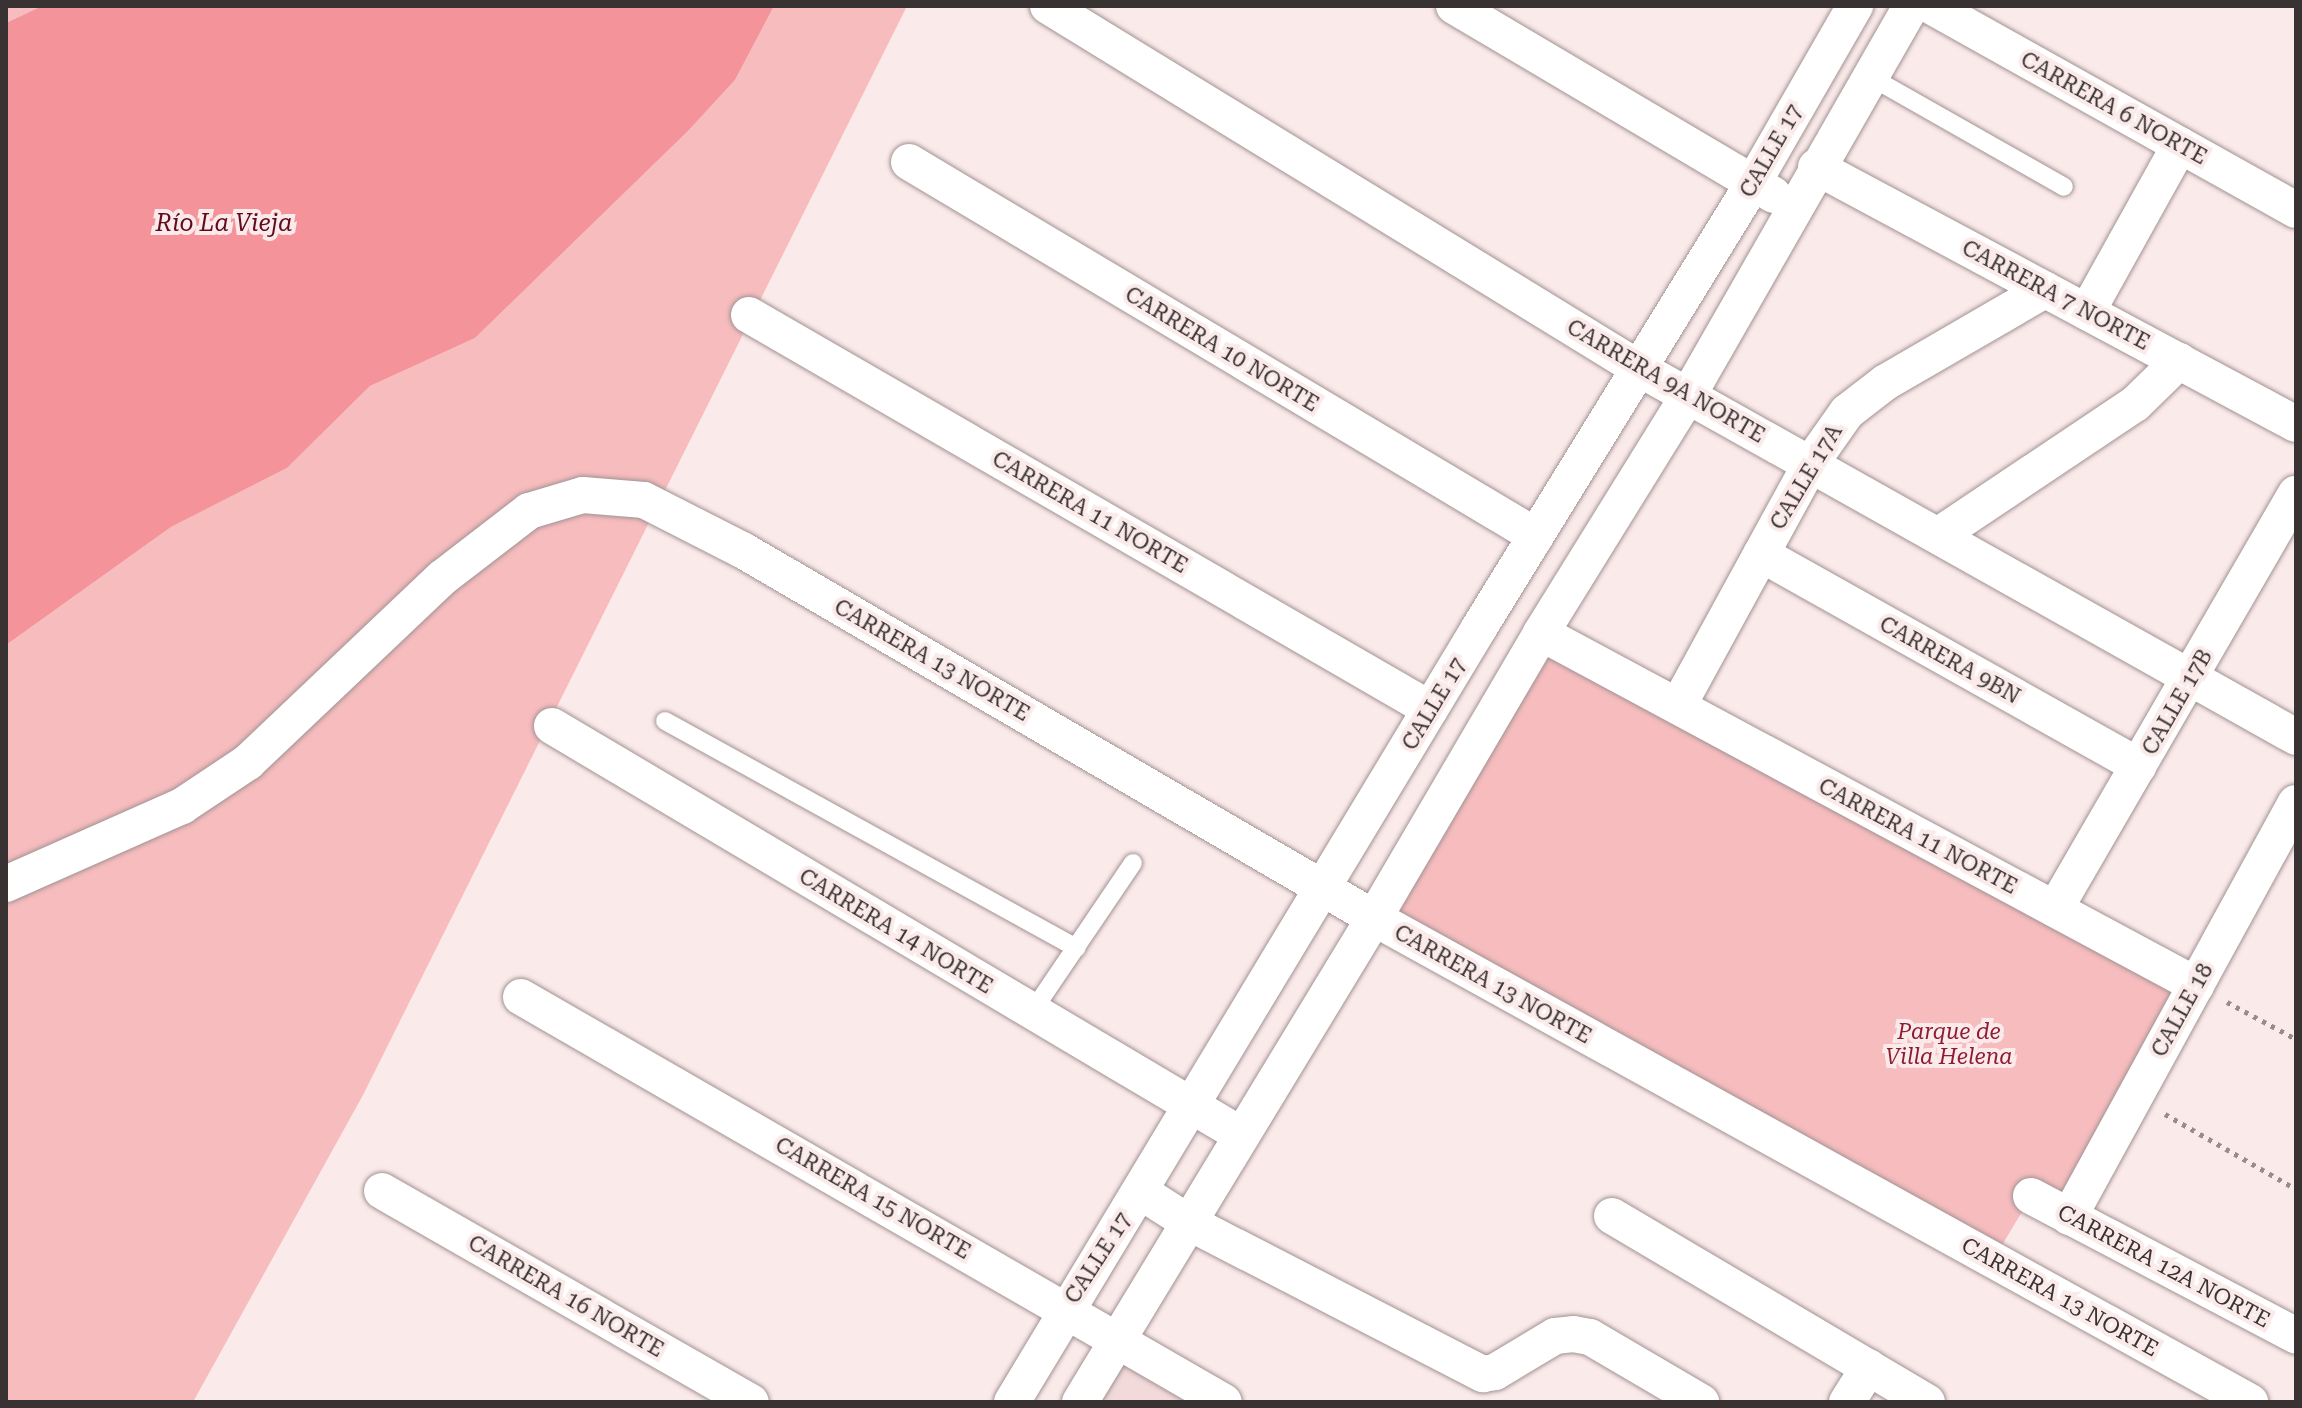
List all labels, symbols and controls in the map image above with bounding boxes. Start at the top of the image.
street label: CARRERA 6 NORTE [2016,46,2212,170]
street label: CALLE 17 [1734,100,1808,202]
water label: Río La Vieja [155,210,293,238]
street label: CARRERA 7 NORTE [1958,234,2154,356]
street label: CARRERA 10 NORTE [1120,281,1324,417]
street label: CARRERA 9A NORTE [1562,313,1770,449]
street label: CALLE 17A [1764,420,1848,534]
street label: CARRERA 11 NORTE [988,445,1192,579]
street label: CARRERA 13 NORTE [830,593,1034,727]
street label: CARRERA 9BN [1875,610,2025,710]
street label: CALLE 17B [2136,645,2218,759]
street label: CALLE 17 [1396,653,1472,755]
street label: CARRERA 11 NORTE [1814,772,2022,900]
street label: CARRERA 14 NORTE [794,863,998,999]
street label: CARRERA 13 NORTE [1390,919,1596,1049]
street label: CALLE 18 [2146,959,2218,1061]
park label: Parque de Villa Helena [1885,1018,2013,1070]
street label: CARRERA 15 NORTE [771,1131,975,1265]
street label: CARRERA 12A NORTE [2053,1199,2275,1333]
street label: CALLE 17 [1059,1208,1137,1308]
street label: CARRERA 16 NORTE [464,1229,668,1363]
street label: CARRERA 13 NORTE [1957,1232,2163,1362]

